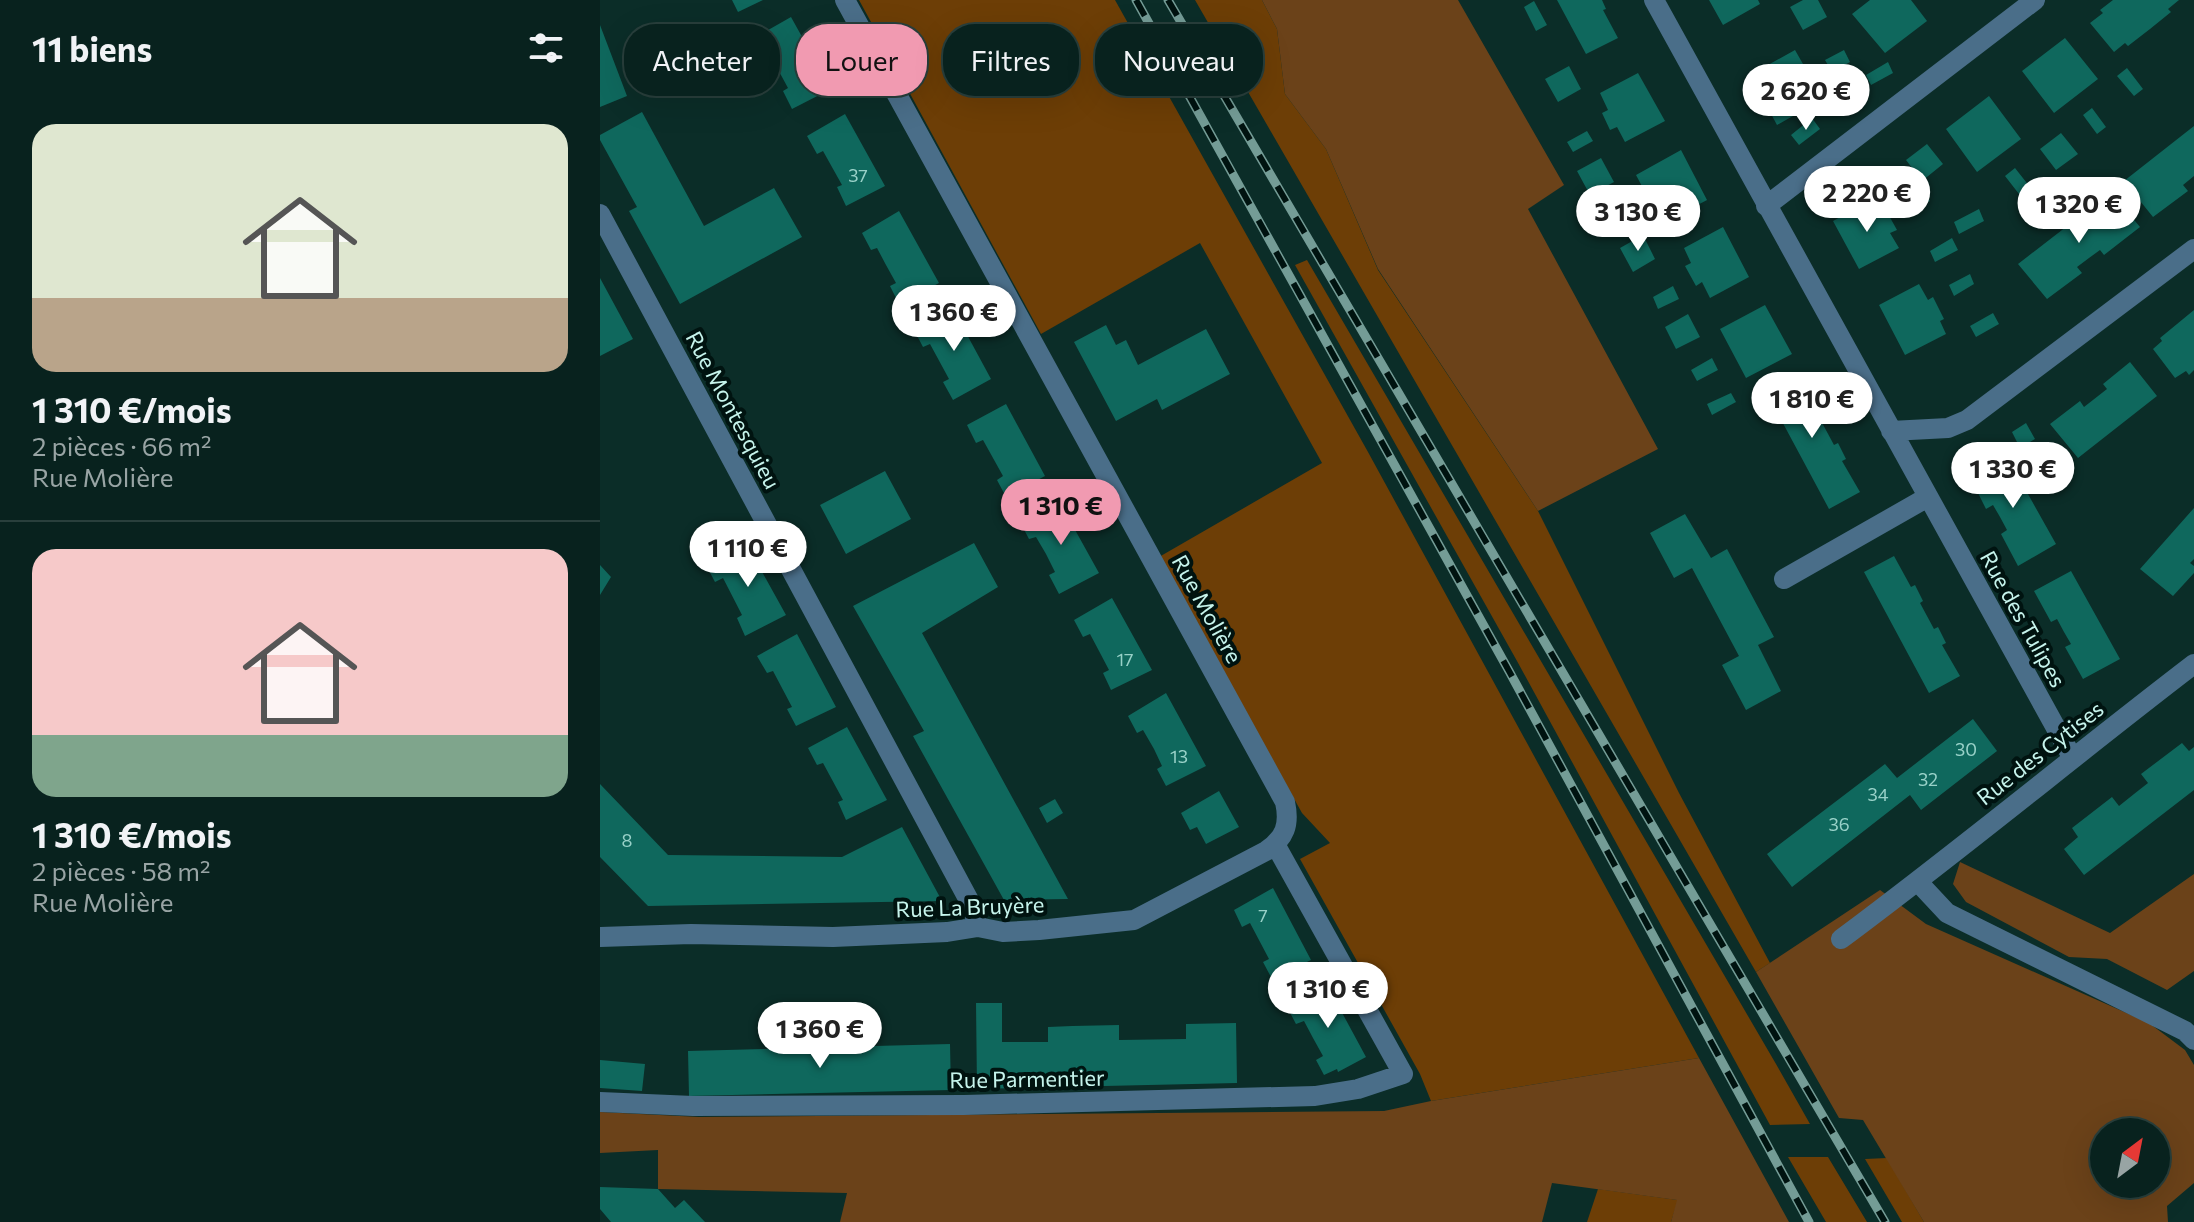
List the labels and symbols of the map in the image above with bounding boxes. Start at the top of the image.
pin: 2 620 € [1732,64,1880,132]
house number: 37 [848,164,868,186]
pin: 2 220 € [1793,166,1941,234]
pin: 1 320 € [2005,177,2153,245]
pin: 3 130 € [1564,185,1712,253]
pin: 1 360 € [880,285,1028,353]
street label: Rue Montesquieu [681,326,786,493]
pin: 1 810 € [1738,372,1886,440]
pin: 1 330 € [1939,442,2087,510]
pin: 1 310 € [987,479,1135,547]
pin: 1 110 € [674,521,822,589]
street label: Rue des Tulipes [1975,546,2072,692]
street label: Rue Molière [1167,550,1248,668]
house number: 17 [1116,648,1134,670]
street label: Rue des Cytises [1971,695,2109,811]
house number: 30 [1955,738,1977,760]
house number: 13 [1170,745,1188,767]
house number: 32 [1918,768,1938,790]
house number: 34 [1867,783,1889,805]
house number: 36 [1828,813,1850,835]
house number: 8 [622,829,633,851]
street label: Rue La Bruyère [895,890,1045,923]
house number: 7 [1258,904,1268,926]
pin: 1 310 € [1254,962,1402,1030]
pin: 1 360 € [746,1002,894,1070]
street label: Rue Parmentier [949,1064,1105,1093]
north arrow [2090,1118,2170,1198]

